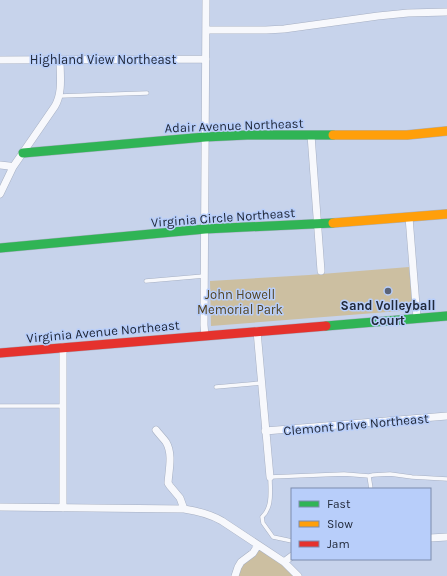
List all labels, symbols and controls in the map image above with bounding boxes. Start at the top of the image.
street label: Highland View Northeast [30,52,176,67]
street label: Adair Avenue Northeast [164,116,304,135]
street label: Virginia Circle Northeast [150,205,296,230]
marker: Sand Volleyball Court [383,286,393,296]
park label: John Howell Memorial Park [197,287,283,317]
place label: Sand Volleyball Court [341,298,435,328]
street label: Virginia Avenue Northeast [26,317,180,346]
street label: Clemont Drive Northeast [283,411,429,438]
legend [291,488,431,560]
text: Fast [327,497,351,511]
text: Slow [327,517,353,531]
text: Jam [327,537,350,551]

